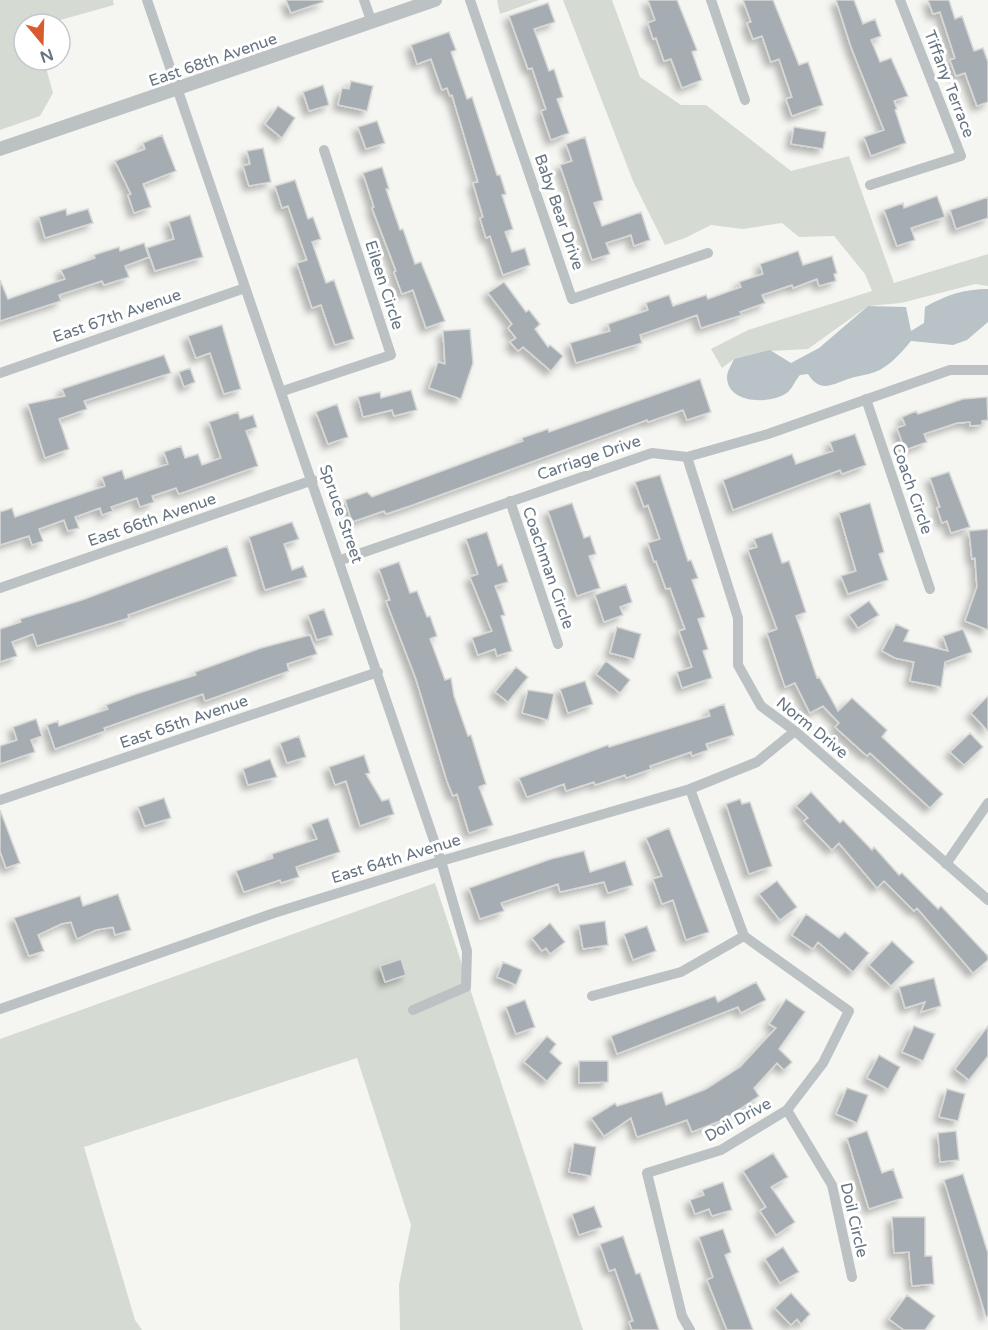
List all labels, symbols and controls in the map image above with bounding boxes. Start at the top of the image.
north arrow [12,12,72,72]
street label: Tiffany Terrace [919,27,979,141]
street label: East 68th Avenue [146,29,280,91]
text: N [37,44,56,67]
street label: Baby Bear Drive [530,151,588,273]
street label: Eileen Circle [360,238,408,332]
street label: East 67th Avenue [50,285,184,347]
street label: Carriage Drive [535,431,643,485]
street label: Coach Circle [887,441,937,537]
street label: Spruce Street [315,462,367,566]
street label: East 66th Avenue [85,489,219,551]
street label: Coachman Circle [518,504,578,632]
street label: East 65th Avenue [117,691,251,753]
street label: Norm Drive [772,693,852,763]
street label: East 64th Avenue [329,830,463,888]
street label: Doil Drive [701,1094,775,1146]
street label: Doil Circle [836,1181,872,1259]

